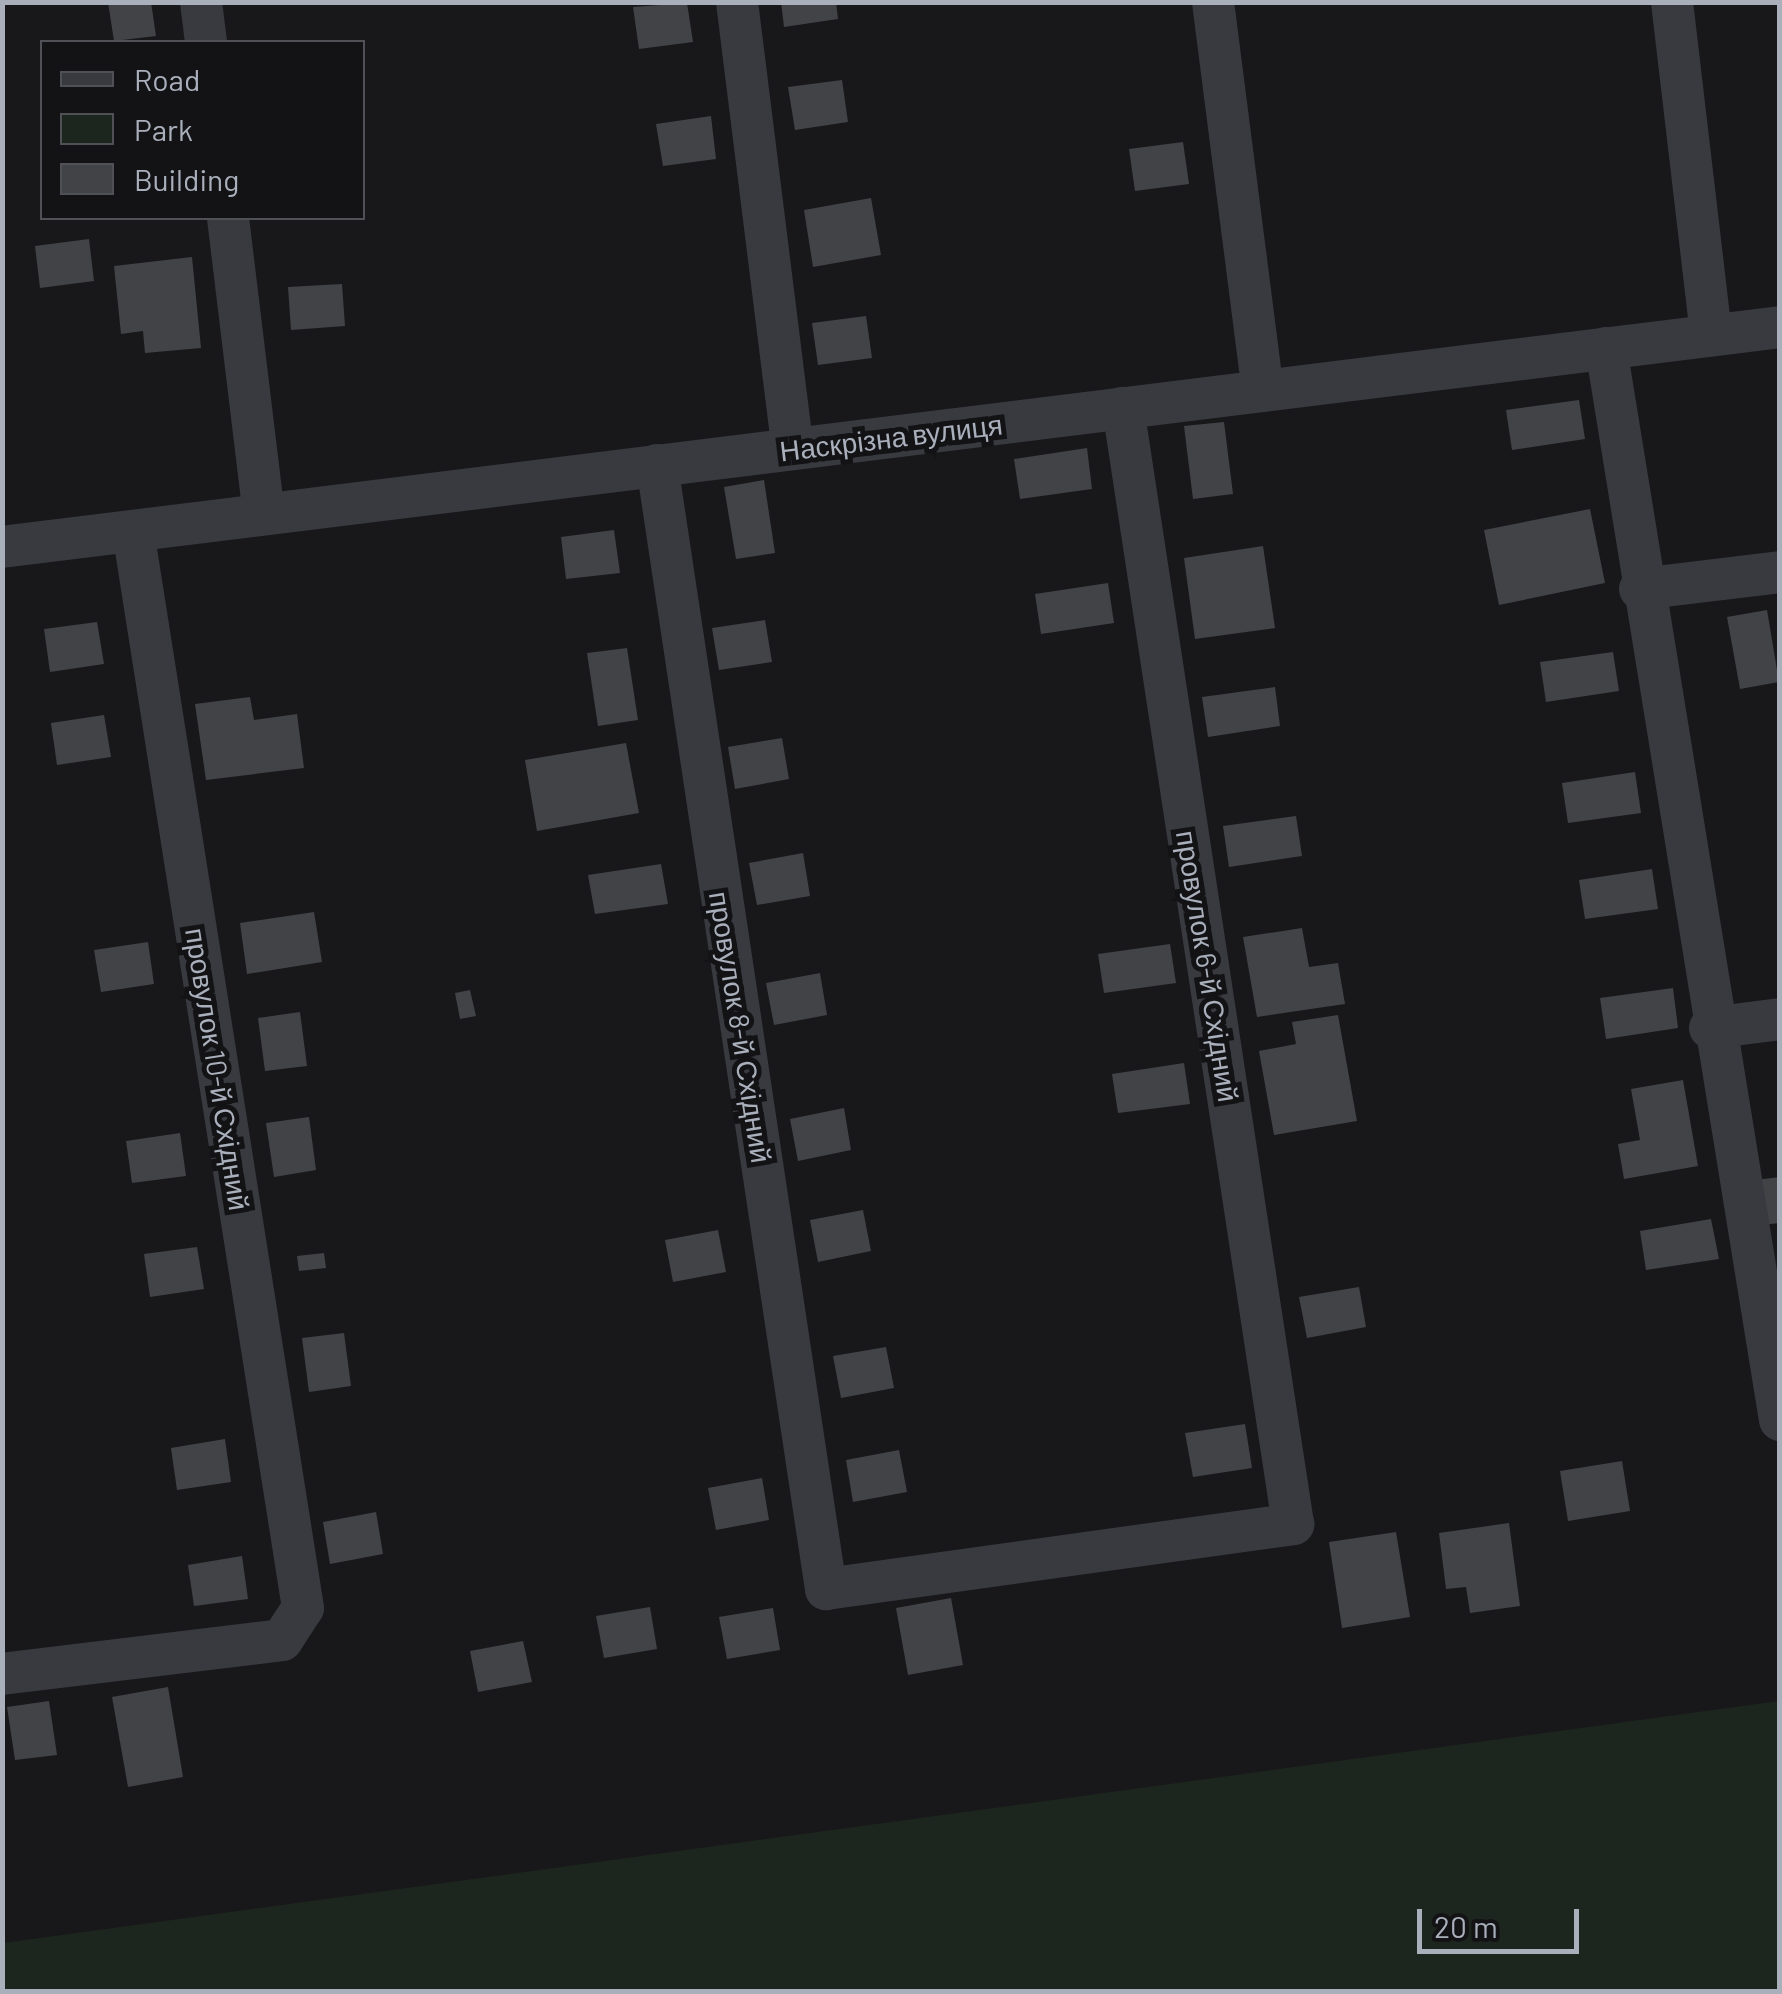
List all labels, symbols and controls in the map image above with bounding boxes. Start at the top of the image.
legend [40,40,365,220]
text: Road [134,61,200,97]
text: Park [134,111,193,147]
text: Building [134,161,239,197]
street label: Наскрізна вулиця [778,407,1004,467]
street label: провулок 6-й Східний [1170,828,1246,1104]
street label: провулок 8-й Східний [703,889,779,1165]
street label: провулок 10-й Східний [179,925,257,1213]
scale bar [1422,1889,1584,1951]
text: 20 m [1434,1908,1498,1944]

